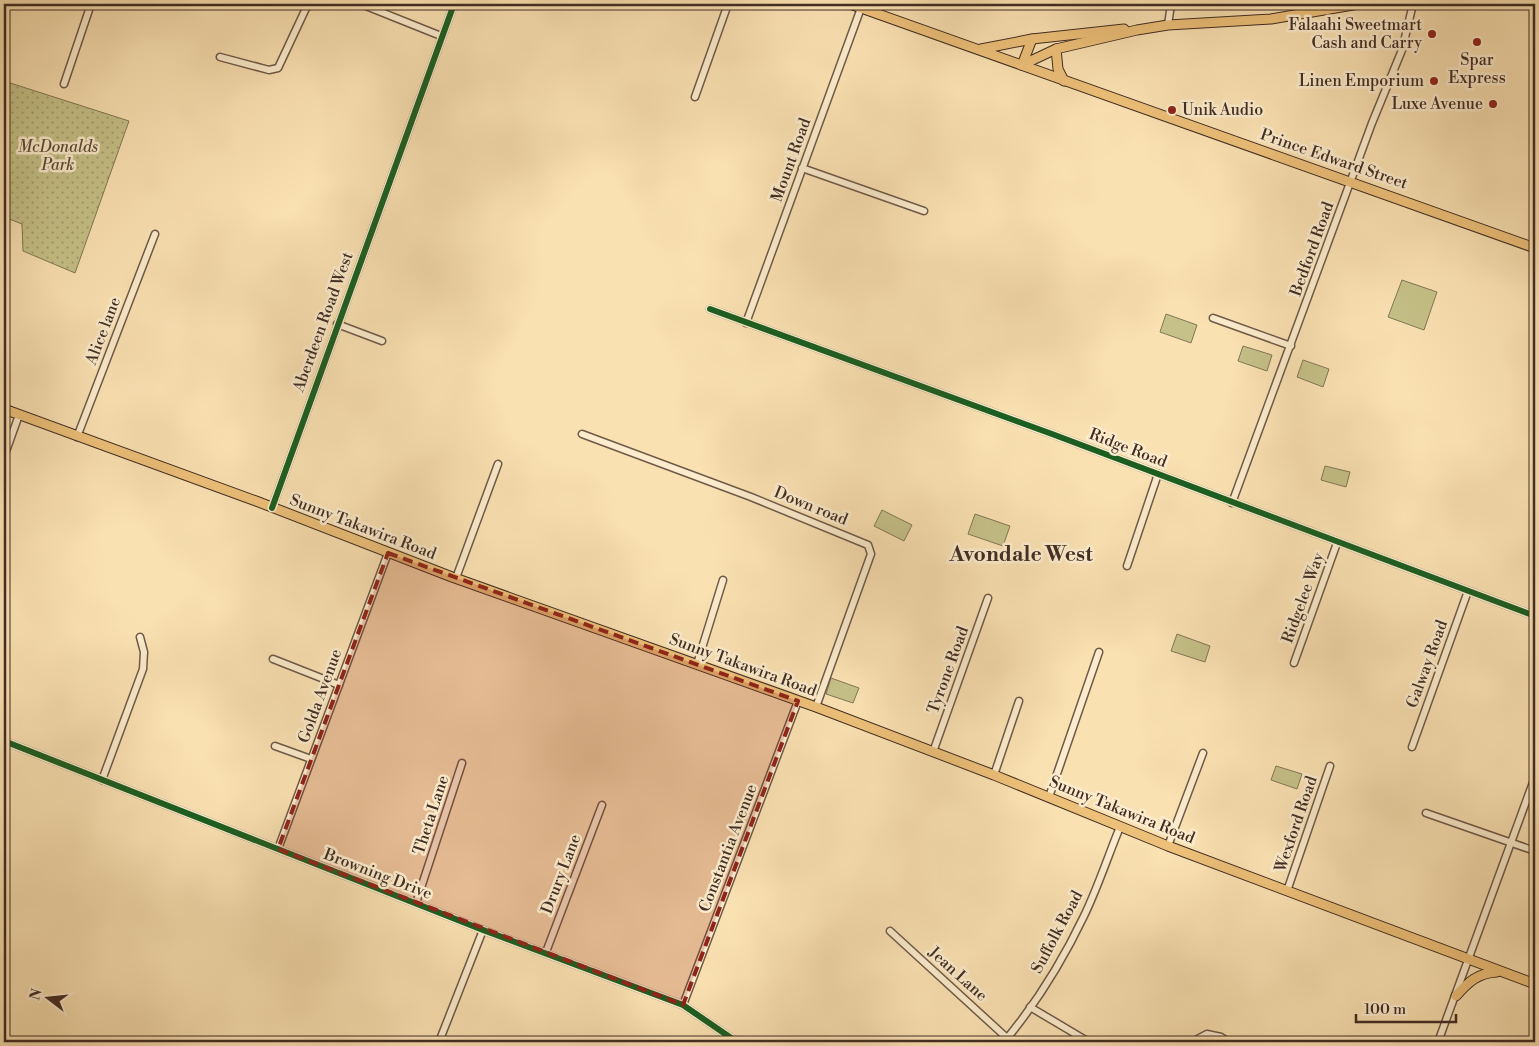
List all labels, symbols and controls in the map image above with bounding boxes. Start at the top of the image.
place label: Falaahi Sweetmart Cash and Carry [1288,15,1422,53]
marker: Falaahi Sweetmart Cash and Carry [1426,28,1438,40]
marker: Spar Express [1471,36,1483,48]
place label: Spar Express [1448,50,1506,88]
place label: Linen Emporium [1299,71,1424,91]
marker: Linen Emporium [1428,75,1440,87]
place label: Luxe Avenue [1391,94,1483,114]
marker: Luxe Avenue [1487,98,1499,110]
place label: Unik Audio [1182,100,1263,120]
marker: Unik Audio [1166,104,1178,116]
street label: Mount Road [767,115,815,205]
street label: Prince Edward Street [1258,124,1411,194]
park label: McDonalds Park [18,137,98,175]
street label: Bedford Road [1285,199,1338,300]
street label: Aberdeen Road West [288,249,358,396]
street label: Alice lane [81,294,125,369]
street label: Ridge Road [1086,424,1170,472]
street label: Down road [771,482,851,530]
street label: Sunny Takawira Road [287,490,439,564]
district label: Avondale West [948,542,1093,568]
street label: Ridgelee Way [1277,550,1329,646]
street label: Galway Road [1402,617,1452,711]
street label: Tyrone Road [923,624,973,716]
street label: Sunny Takawira Road [667,629,819,701]
street label: Golda Avenue [294,646,346,746]
street label: Sunny Takawira Road [1046,772,1198,848]
street label: Theta Lane [409,773,453,857]
street label: Wexford Road [1270,773,1322,876]
street label: Constantia Avenue [694,781,762,915]
street label: Drury Lane [537,831,585,917]
street label: Browning Drive [320,844,435,904]
street label: Suffolk Road [1027,887,1087,977]
street label: Jean Lane [924,942,992,1006]
north arrow [22,974,72,1024]
text: N [26,987,47,1002]
scale bar [1356,991,1456,1023]
text: 100 m [1364,1000,1406,1019]

